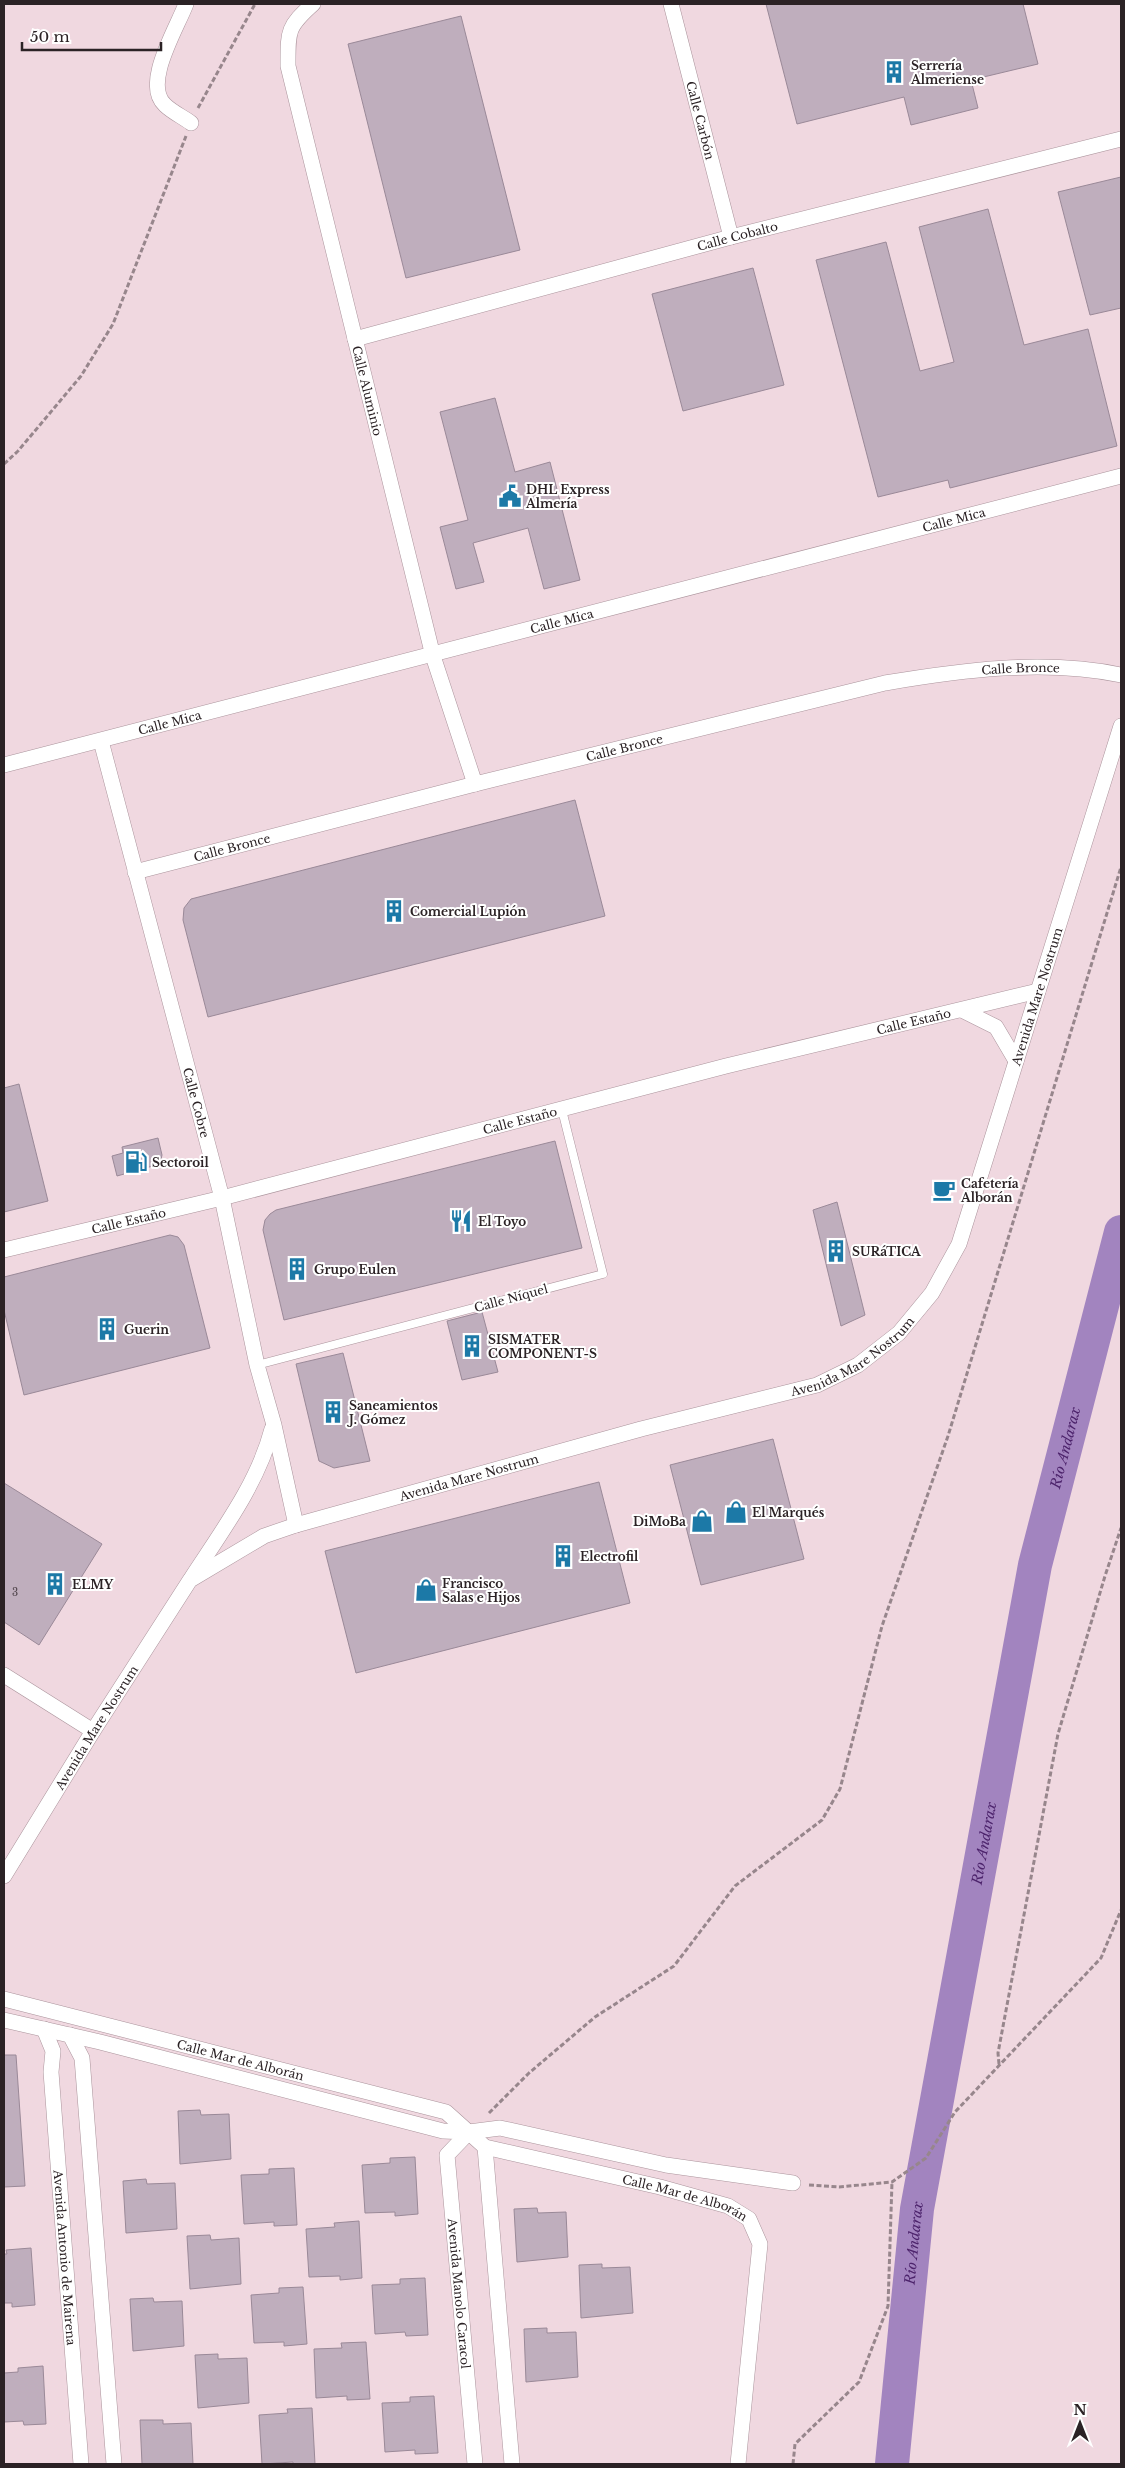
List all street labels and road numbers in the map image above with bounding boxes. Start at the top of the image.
street label: Calle Carbón [684,79,718,161]
street label: Calle Cobalto [695,218,779,253]
street label: Calle Aluminio [349,344,386,437]
street label: Calle Mica [921,504,987,535]
street label: Calle Mica [528,605,595,636]
street label: Calle Bronce [981,660,1060,677]
street label: Calle Mica [136,707,203,738]
street label: Calle Bronce [584,730,664,764]
street label: Calle Bronce [192,830,272,864]
street label: Avenida Mare Nostrum [1008,925,1065,1068]
street label: Calle Estaño [875,1005,952,1037]
street label: Calle Cobre [180,1066,213,1139]
street label: Calle Estaño [481,1103,559,1137]
street label: Calle Estaño [90,1204,167,1236]
street label: Calle Níquel [472,1281,550,1315]
street label: Avenida Mare Nostrum [788,1313,917,1399]
street label: Avenida Mare Nostrum [397,1450,540,1504]
street label: Avenida Mare Nostrum [51,1662,141,1793]
street label: Calle Mar de Alborán [175,2036,306,2083]
street label: Avenida Antonio de Mairena [51,2168,79,2346]
street label: Calle Mar de Alborán [621,2171,750,2224]
street label: Avenida Manolo Caracol [445,2217,474,2370]

